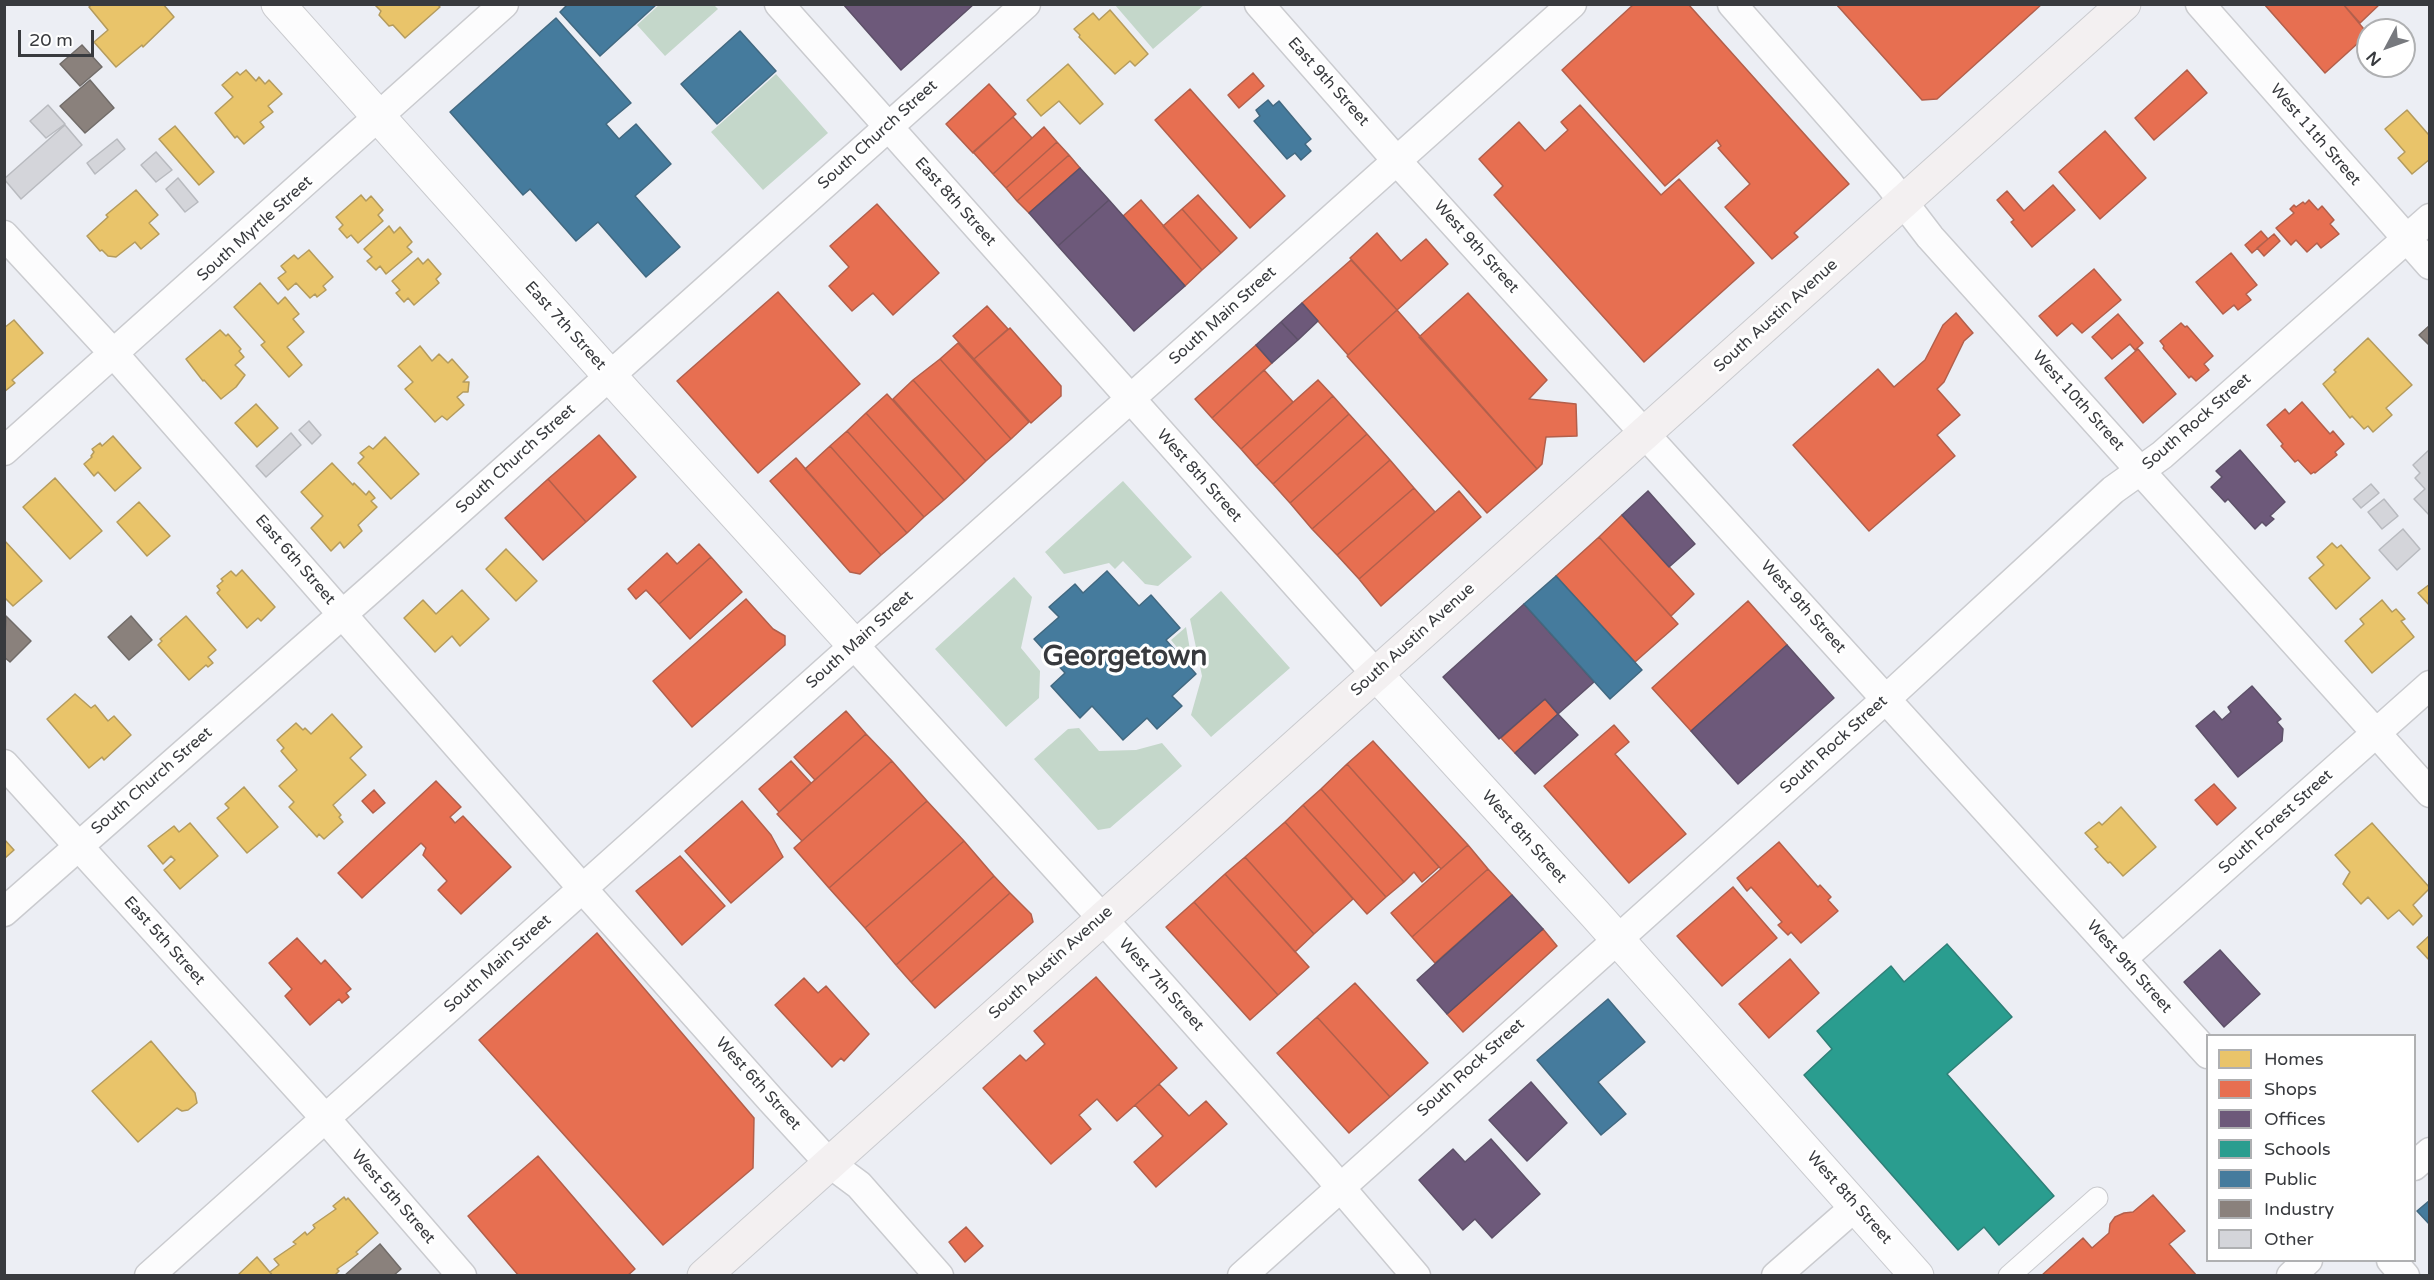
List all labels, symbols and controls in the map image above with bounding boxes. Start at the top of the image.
scale bar [21,18,98,56]
north arrow [2356,18,2416,78]
text: 20 m [29,29,73,51]
street label: East 9th Street [1283,34,1373,130]
text: N [2362,47,2386,70]
street label: South Church Street [814,76,942,194]
street label: West 11th Street [2266,80,2364,190]
street label: East 8th Street [910,154,1000,250]
street label: South Myrtle Street [193,172,317,286]
street label: West 9th Street [1429,197,1523,297]
street label: South Austin Avenue [1710,255,1842,377]
street label: South Main Street [1166,263,1280,369]
street label: East 7th Street [520,278,610,374]
street label: West 10th Street [2028,347,2128,455]
street label: South Rock Street [2139,370,2255,474]
street label: South Church Street [452,400,580,518]
street label: West 8th Street [1152,426,1246,526]
street label: East 6th Street [251,511,339,609]
street label: West 9th Street [1756,557,1850,657]
street label: South Austin Avenue [1347,579,1479,701]
street label: South Main Street [803,587,917,693]
district label: Georgetown [1043,641,1207,675]
street label: South Rock Street [1776,692,1892,798]
street label: South Church Street [88,723,216,839]
street label: South Forest Street [2215,766,2337,878]
street label: West 8th Street [1477,787,1571,887]
street label: East 5th Street [119,893,209,989]
street label: South Austin Avenue [985,902,1117,1024]
street label: South Main Street [441,911,555,1017]
street label: West 9th Street [2082,917,2176,1017]
street label: West 7th Street [1114,935,1208,1035]
street label: South Rock Street [1413,1015,1529,1121]
street label: West 6th Street [711,1034,805,1134]
legend [2206,1034,2416,1262]
text: Homes [2264,1048,2324,1070]
text: Shops [2264,1078,2317,1100]
text: Offices [2264,1108,2326,1130]
text: Schools [2264,1138,2331,1160]
street label: West 5th Street [347,1146,439,1248]
street label: West 8th Street [1802,1148,1896,1248]
text: Public [2264,1168,2317,1190]
text: Industry [2264,1198,2334,1220]
text: Other [2264,1228,2314,1250]

